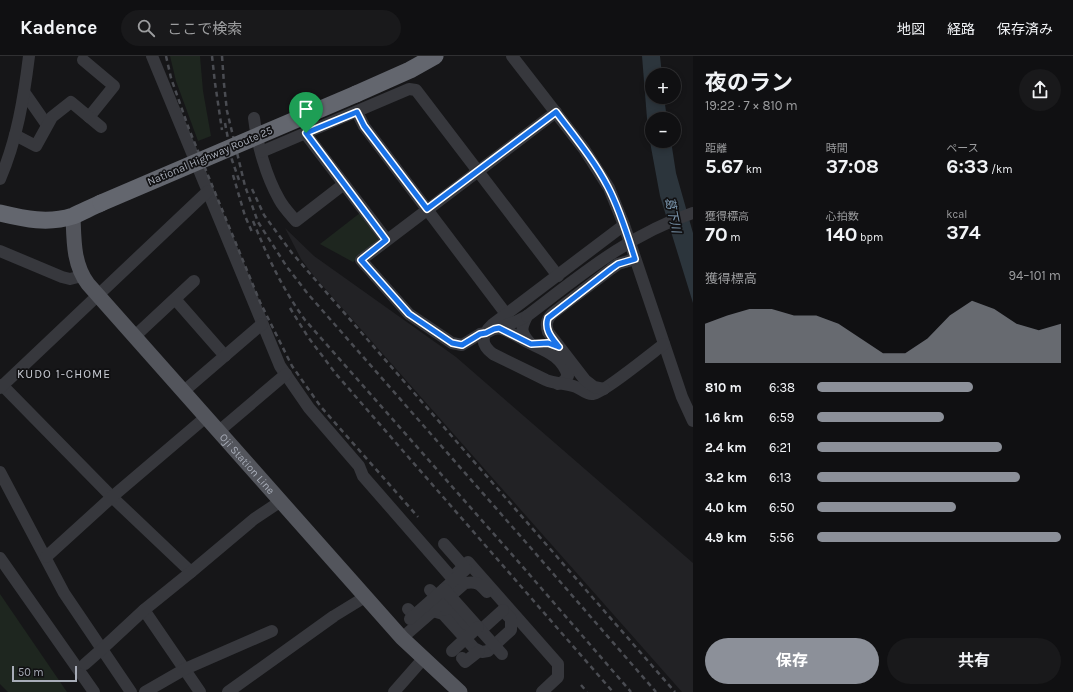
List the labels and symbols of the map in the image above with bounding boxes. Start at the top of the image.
pin [289,92,323,133]
street label: National Highway Route 25 [145,124,275,188]
water label: 葛下川 [662,196,684,236]
district label: KUDO 1-CHOME [17,367,111,381]
street label: Oji Station Line [217,431,278,497]
scale bar [12,664,77,683]

